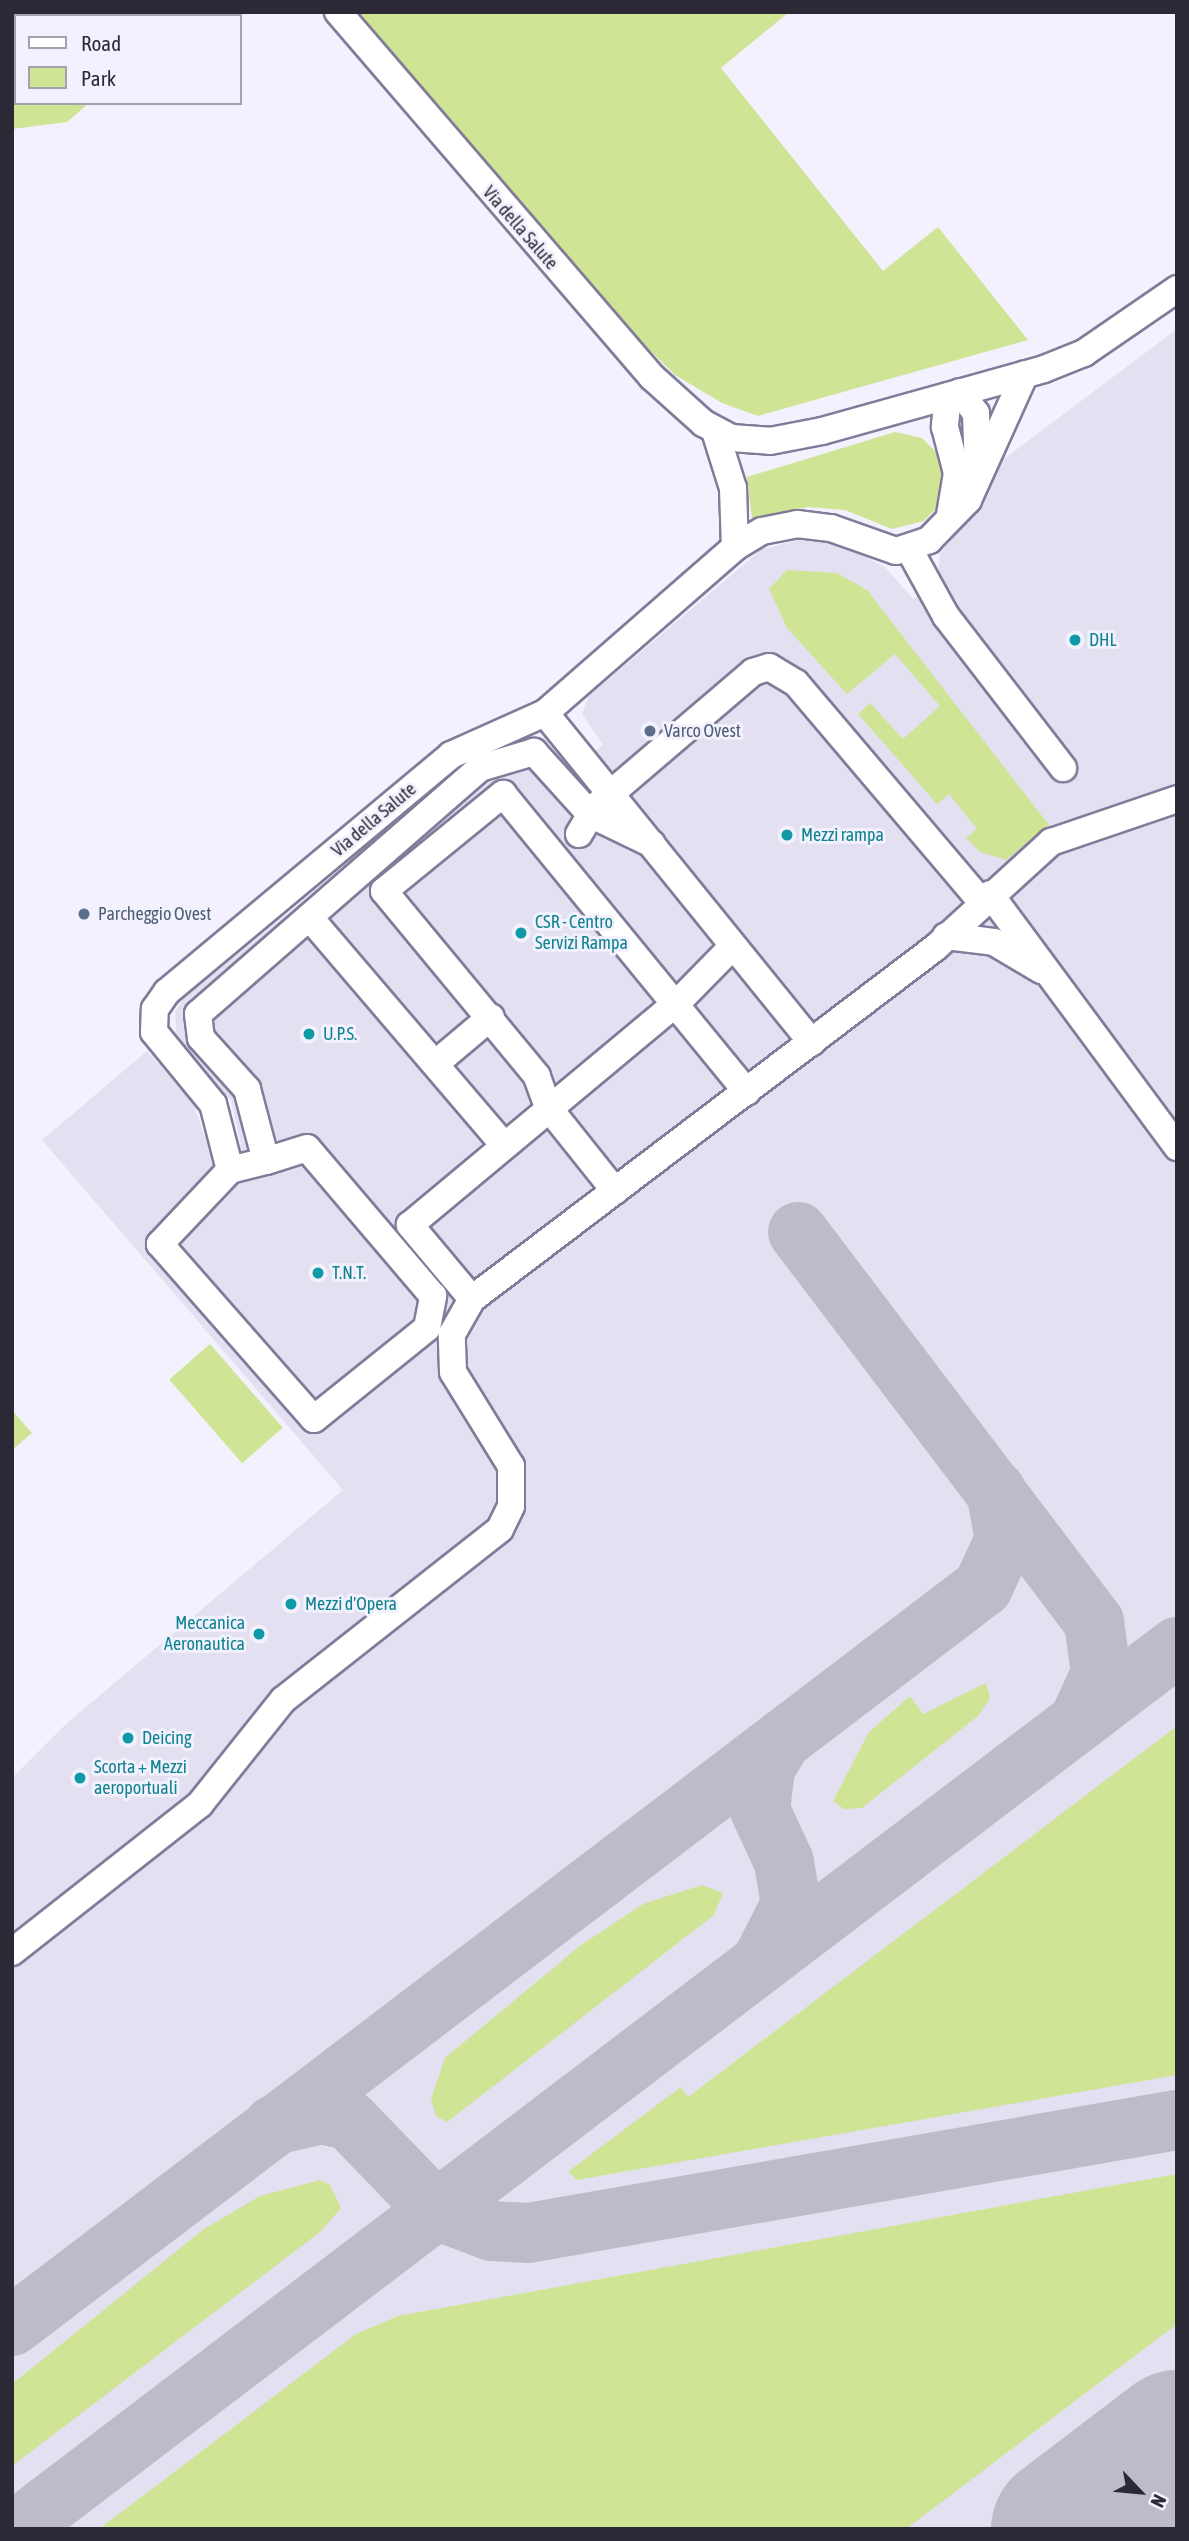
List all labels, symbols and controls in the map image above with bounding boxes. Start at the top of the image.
legend [14,14,242,105]
text: Road [81,31,121,55]
text: Park [81,66,116,90]
street label: Via della Salute [478,182,562,274]
place label: DHL [1089,629,1117,651]
marker: DHL [1067,632,1083,648]
place label: Varco Ovest [664,720,741,742]
marker: Varco Ovest [642,723,658,739]
street label: Via della Salute [327,778,421,862]
place label: Mezzi rampa [801,824,884,846]
marker: Mezzi rampa [779,827,795,843]
place label: Parcheggio Ovest [98,903,211,925]
marker: Parcheggio Ovest [76,906,92,922]
place label: CSR - Centro Servizi Rampa [535,912,628,954]
marker: CSR - Centro Servizi Rampa [513,925,529,941]
place label: U.P.S. [323,1023,357,1045]
marker: U.P.S. [301,1026,317,1042]
place label: T.N.T. [332,1262,366,1284]
marker: T.N.T. [310,1265,326,1281]
place label: Mezzi d'Opera [305,1593,397,1615]
marker: Mezzi d'Opera [283,1596,299,1612]
place label: Meccanica Aeronautica [164,1613,245,1656]
marker: Meccanica Aeronautica [251,1626,267,1642]
place label: Deicing [142,1727,192,1749]
marker: Deicing [120,1730,136,1746]
place label: Scorta + Mezzi aeroportuali [94,1757,187,1800]
marker: Scorta + Mezzi aeroportuali [72,1770,88,1786]
north arrow [1105,2457,1175,2527]
text: N [1147,2491,1171,2511]

